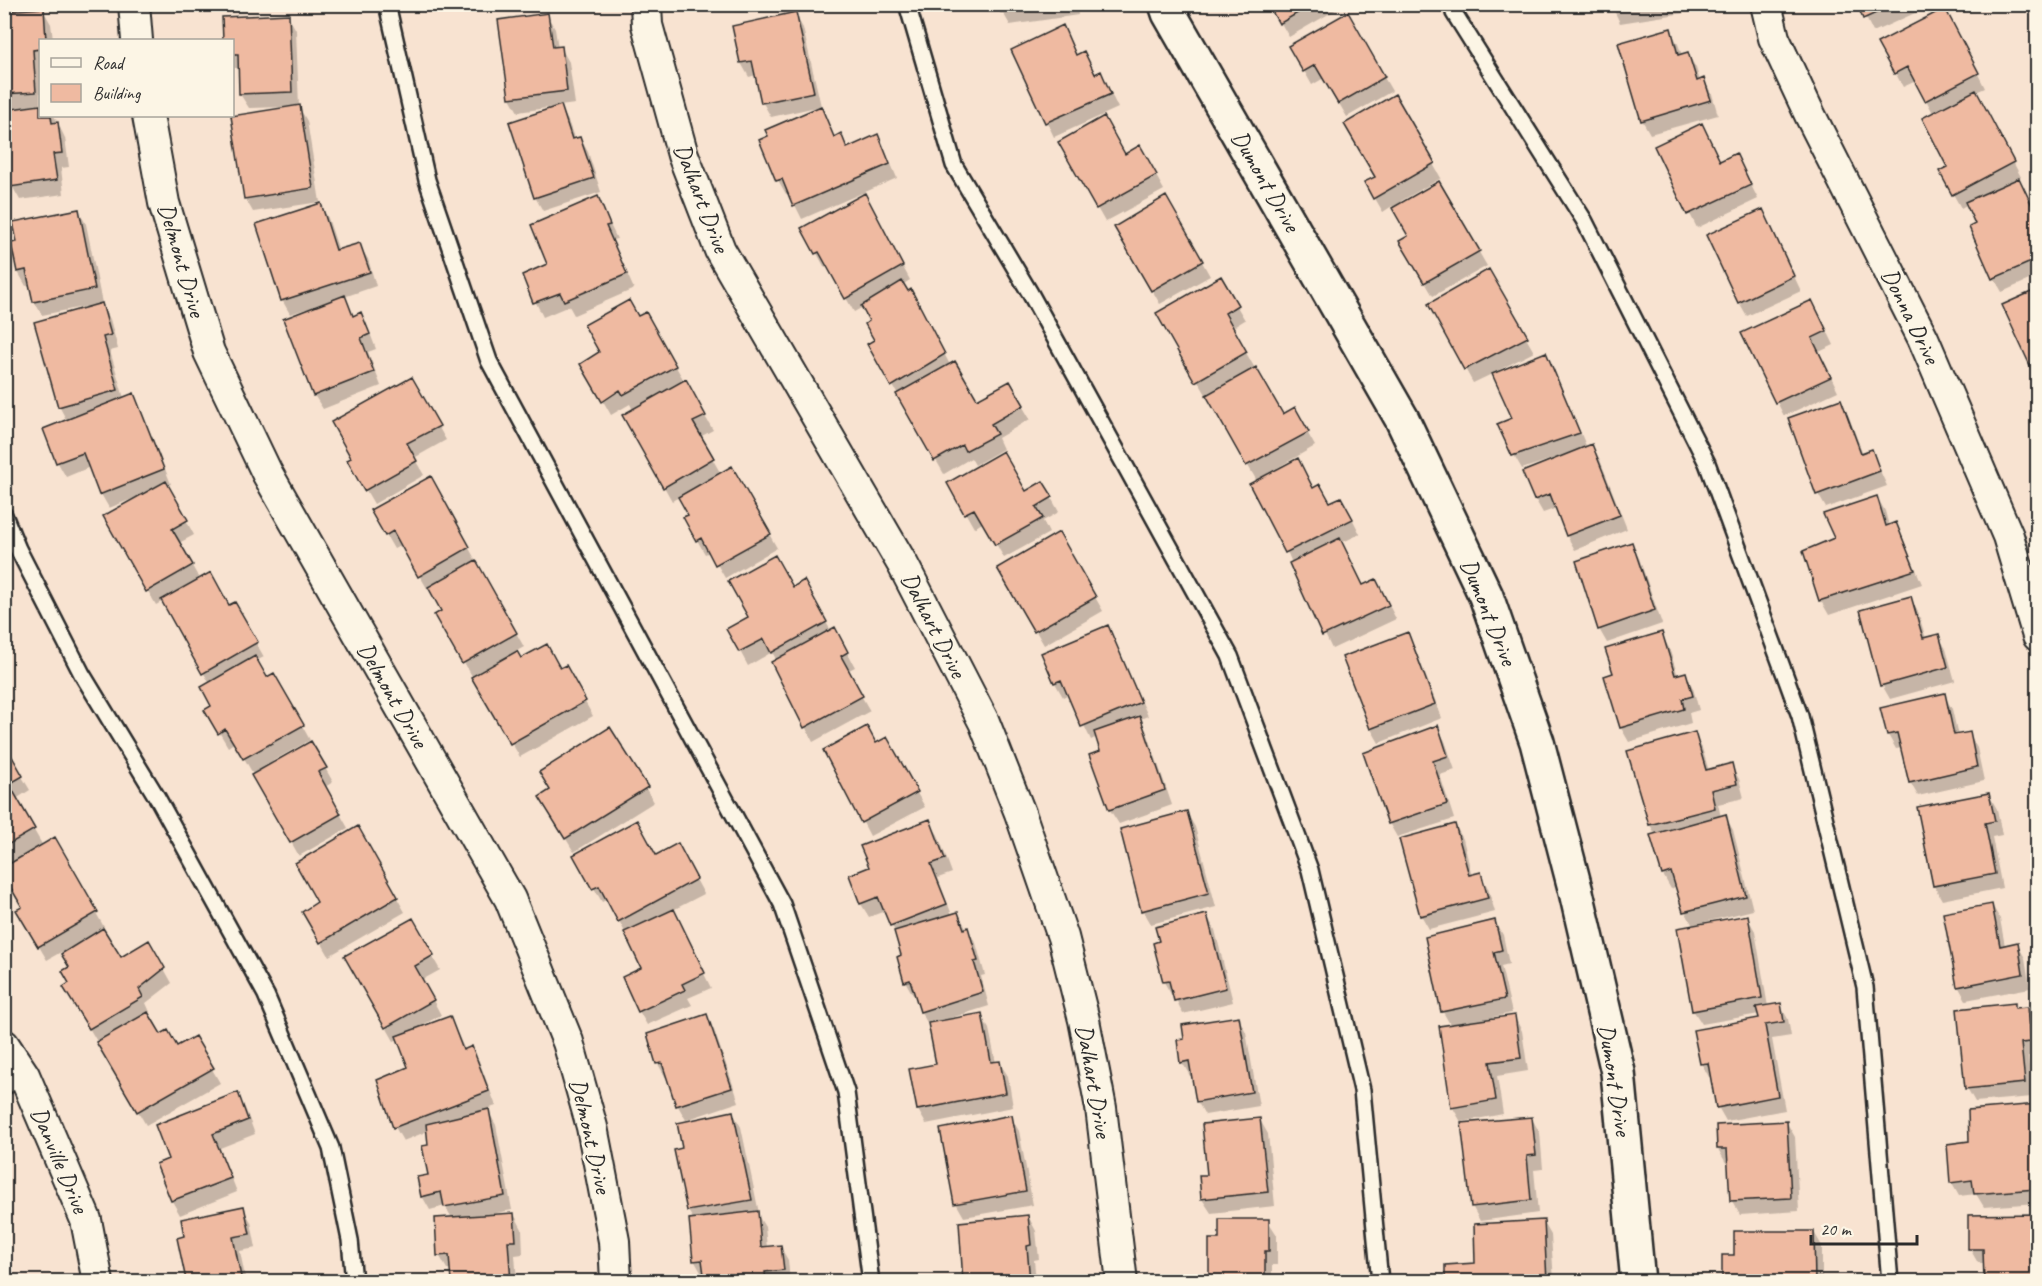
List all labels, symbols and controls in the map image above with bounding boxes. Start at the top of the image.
legend [39,39,234,117]
text: Road [93,52,126,74]
text: Building [93,82,142,104]
street label: Dumont Drive [1225,125,1308,239]
street label: Dalhart Drive [668,139,737,259]
street label: Delmont Drive [152,200,213,322]
street label: Donna Drive [1875,263,1948,371]
street label: Dumont Drive [1454,554,1525,672]
street label: Dalhart Drive [895,567,974,685]
street label: Delmont Drive [351,637,436,755]
street label: Dalhart Drive [1069,1022,1119,1142]
street label: Dumont Drive [1591,1022,1639,1140]
street label: Delmont Drive [563,1076,619,1198]
street label: Danville Drive [24,1103,97,1219]
scale bar [1811,1208,1918,1246]
text: 20 m [1820,1218,1853,1240]

